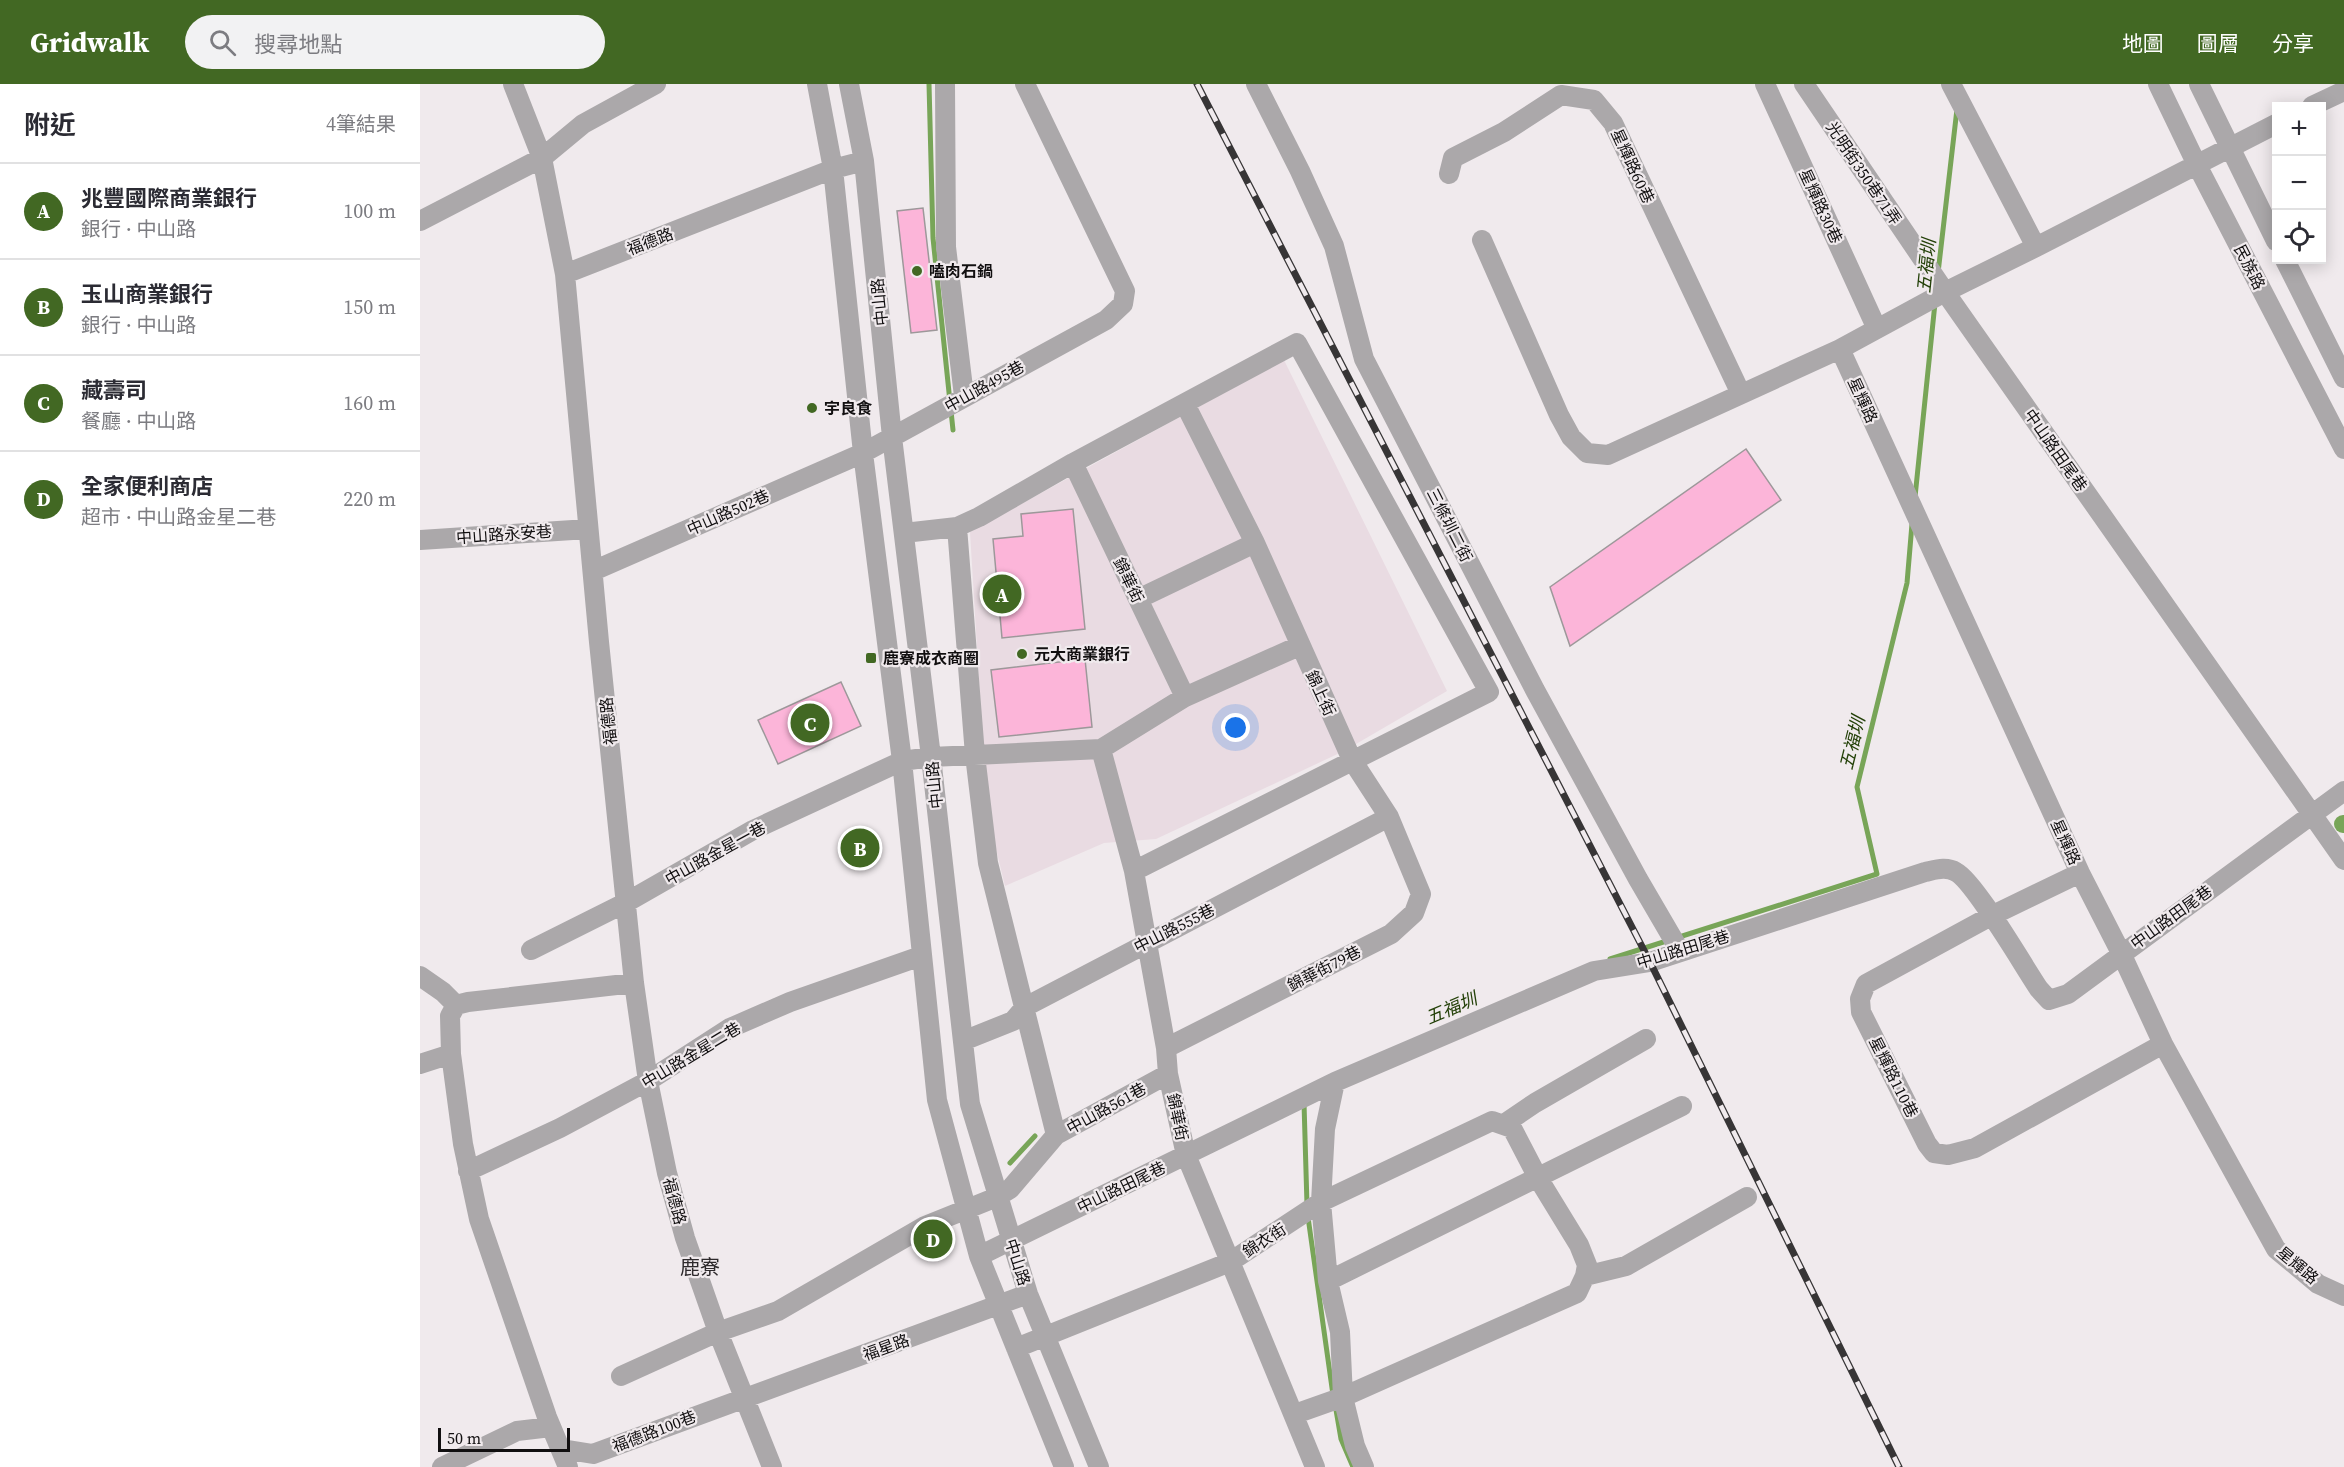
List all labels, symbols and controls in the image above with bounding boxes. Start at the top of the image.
search box [185,15,605,69]
text: Gridwalk [30,23,149,61]
icon: search [206,26,239,59]
text: 搜尋地點 [254,29,342,59]
text: 地圖 [2122,29,2164,58]
text: 圖層 [2197,29,2239,58]
text: 分享 [2272,29,2314,58]
map controls [2272,102,2326,264]
button: + [2272,102,2326,156]
text: 附近 [24,107,76,143]
text: 4筆結果 [326,110,396,138]
street label: 光明街350巷71弄 [1821,117,1907,229]
street label: 星輝路60巷 [1606,125,1660,207]
button: − [2272,156,2326,210]
street label: 星輝路30巷 [1794,165,1848,247]
text: 兆豐國際商業銀行 [81,183,257,213]
text: A [37,197,50,225]
text: 100 m [343,197,396,225]
button: locate [2272,210,2326,264]
text: 銀行 · 中山路 [81,215,196,243]
street label: 福德路 [624,222,676,260]
water label: 五福圳 [1911,235,1942,294]
street label: 民族路 [2229,241,2271,293]
place label: 嗑肉石鍋 [929,260,993,282]
marker: 嗑肉石鍋 [910,264,924,278]
street label: 中山路 [866,277,892,327]
text: 玉山商業銀行 [81,279,213,309]
text: B [37,293,50,321]
text: 150 m [343,293,396,321]
text: 銀行 · 中山路 [81,311,196,339]
street label: 中山路495巷 [940,355,1028,417]
street label: 星輝路 [1843,374,1883,426]
text: 藏壽司 [81,375,147,405]
text: C [37,389,50,417]
text: 160 m [343,389,396,417]
place label: 宇良食 [824,397,872,419]
marker: 宇良食 [805,401,819,415]
street label: 中山路田尾巷 [2019,404,2093,496]
text: 餐廳 · 中山路 [81,407,196,435]
text: 全家便利商店 [81,471,213,501]
street label: 中山路502巷 [683,484,773,540]
street label: 三條圳二街 [1422,484,1478,566]
text: D [36,485,51,513]
text: 220 m [343,485,396,513]
text: 超市 · 中山路金星二巷 [81,503,276,531]
street label: 中山路永安巷 [455,520,553,548]
street label: 錦華街 [1109,554,1149,606]
pin: A [982,572,1022,616]
place label: 元大商業銀行 [1034,643,1130,665]
place label: 鹿寮成衣商圈 [883,647,979,669]
marker: 元大商業銀行 [1015,647,1029,661]
marker: 鹿寮成衣商圈 [864,651,878,665]
street label: 錦上街 [1301,667,1341,719]
street label: 福德路 [595,696,621,746]
pin: C [790,700,830,746]
water label: 五福圳 [1833,711,1871,772]
your location [1221,713,1250,742]
street label: 中山路 [921,760,947,810]
street label: 中山路金星一巷 [661,816,769,890]
street label: 星輝路 [2046,816,2086,868]
pin: B [840,826,880,870]
street label: 中山路田尾巷 [2126,880,2216,954]
street label: 中山路555巷 [1130,898,1218,958]
street label: 中山路田尾巷 [1634,924,1732,974]
street label: 錦華街79巷 [1283,940,1365,996]
water label: 五福圳 [1421,985,1483,1030]
street label: 中山路金星二巷 [637,1017,745,1093]
street label: 星輝路110巷 [1864,1033,1924,1121]
street label: 中山路561巷 [1062,1077,1150,1139]
street label: 錦華街 [1162,1091,1194,1143]
street label: 中山路田尾巷 [1073,1156,1169,1218]
street label: 福德路 [658,1175,692,1227]
pin: D [914,1216,952,1262]
street label: 錦衣街 [1238,1218,1290,1262]
street label: 中山路 [1000,1236,1036,1288]
street label: 星輝路 [2273,1241,2323,1289]
district label: 鹿寮 [680,1253,720,1281]
street label: 福星路 [860,1328,912,1366]
street label: 福德路100巷 [609,1405,699,1457]
scale bar [438,1425,570,1452]
text: 50 m [447,1427,481,1449]

